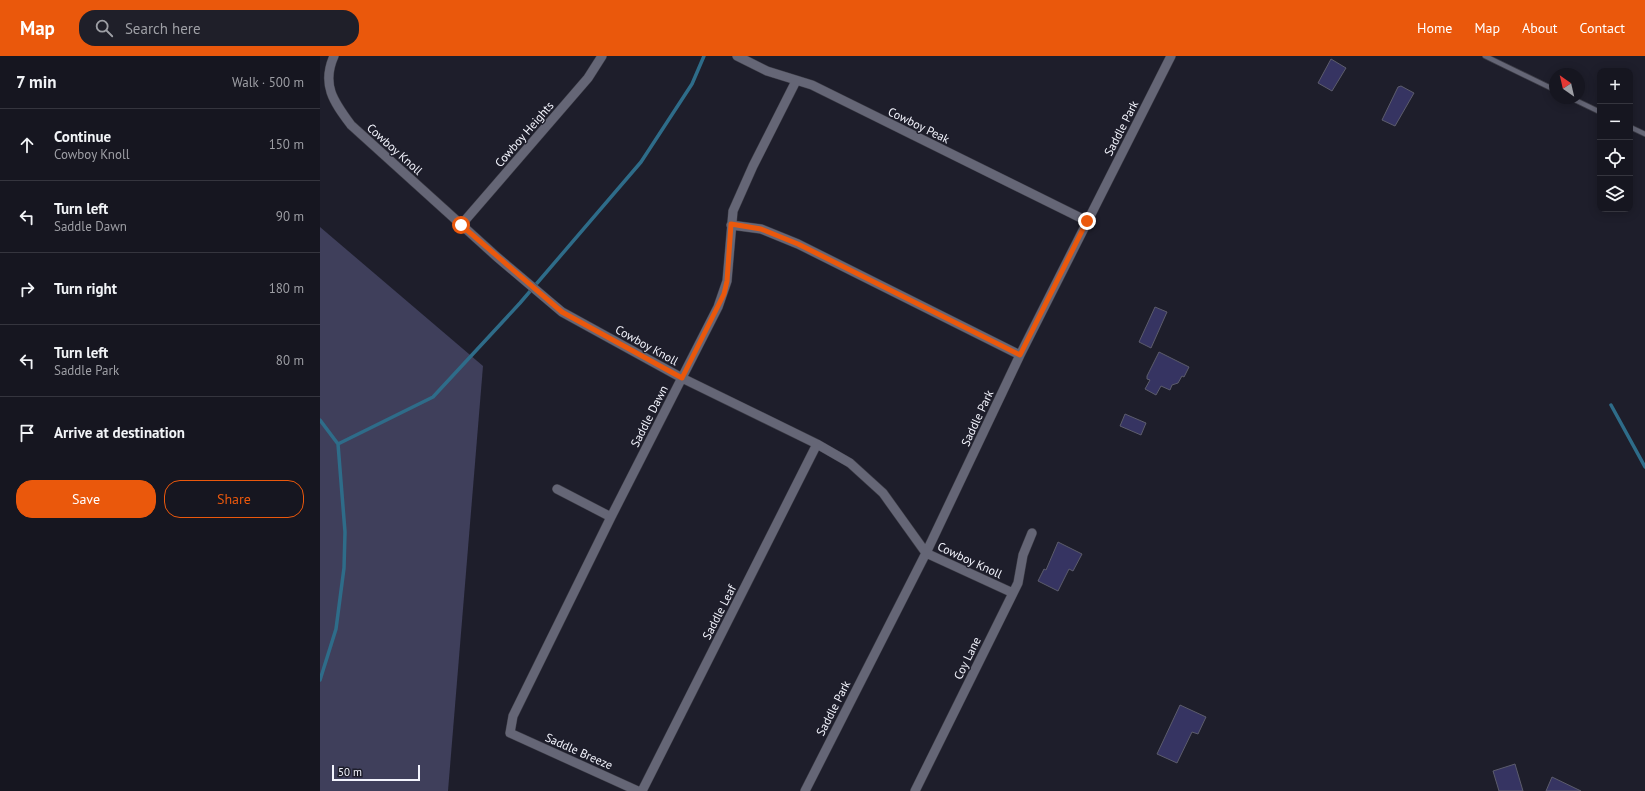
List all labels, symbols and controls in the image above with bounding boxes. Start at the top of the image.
search box [79,10,359,46]
text: Map [20,16,55,40]
icon: search [93,17,115,39]
text: Search here [125,19,201,38]
text: Home [1417,19,1452,37]
text: Map [1474,19,1500,37]
text: About [1522,19,1558,37]
text: Contact [1580,19,1625,37]
north arrow [1549,68,1585,104]
map controls [1597,68,1633,212]
button: + [1597,68,1633,104]
text: 7 min [16,71,57,93]
text: Walk · 500 m [232,74,304,91]
street label: Cowboy Heights [491,98,557,170]
street label: Saddle Park [1101,98,1141,158]
street label: Cowboy Peak [886,104,953,146]
button: − [1597,104,1633,140]
street label: Cowboy Knoll [364,120,426,178]
text: Continue [54,127,111,146]
icon: ahead [16,134,38,156]
text: 150 m [269,136,304,153]
button: locate [1597,140,1633,176]
text: Cowboy Knoll [54,146,129,163]
button: layers [1597,176,1633,212]
text: Turn left [54,199,108,218]
icon: left [16,206,38,228]
text: 90 m [276,208,304,225]
route end [1078,212,1096,230]
route start [452,216,470,234]
text: Saddle Dawn [54,218,127,235]
icon: right [16,278,38,300]
text: Turn right [54,279,117,298]
text: 180 m [269,280,304,297]
street label: Cowboy Knoll [613,322,682,369]
text: Turn left [54,343,108,362]
icon: left [16,350,38,372]
text: 80 m [276,352,304,369]
text: Saddle Park [54,362,119,379]
street label: Saddle Dawn [627,383,671,449]
street label: Saddle Park [958,387,997,448]
icon: arrive [16,422,38,444]
text: Arrive at destination [54,423,185,442]
button: Save [16,480,156,518]
button: Share [164,480,304,518]
street label: Cowboy Knoll [935,538,1005,582]
street label: Saddle Leaf [699,581,740,642]
street label: Coy Lane [950,634,984,682]
street label: Saddle Park [813,678,853,738]
street label: Saddle Breeze [543,729,615,773]
scale bar [332,763,420,782]
text: 50 m [338,765,362,779]

